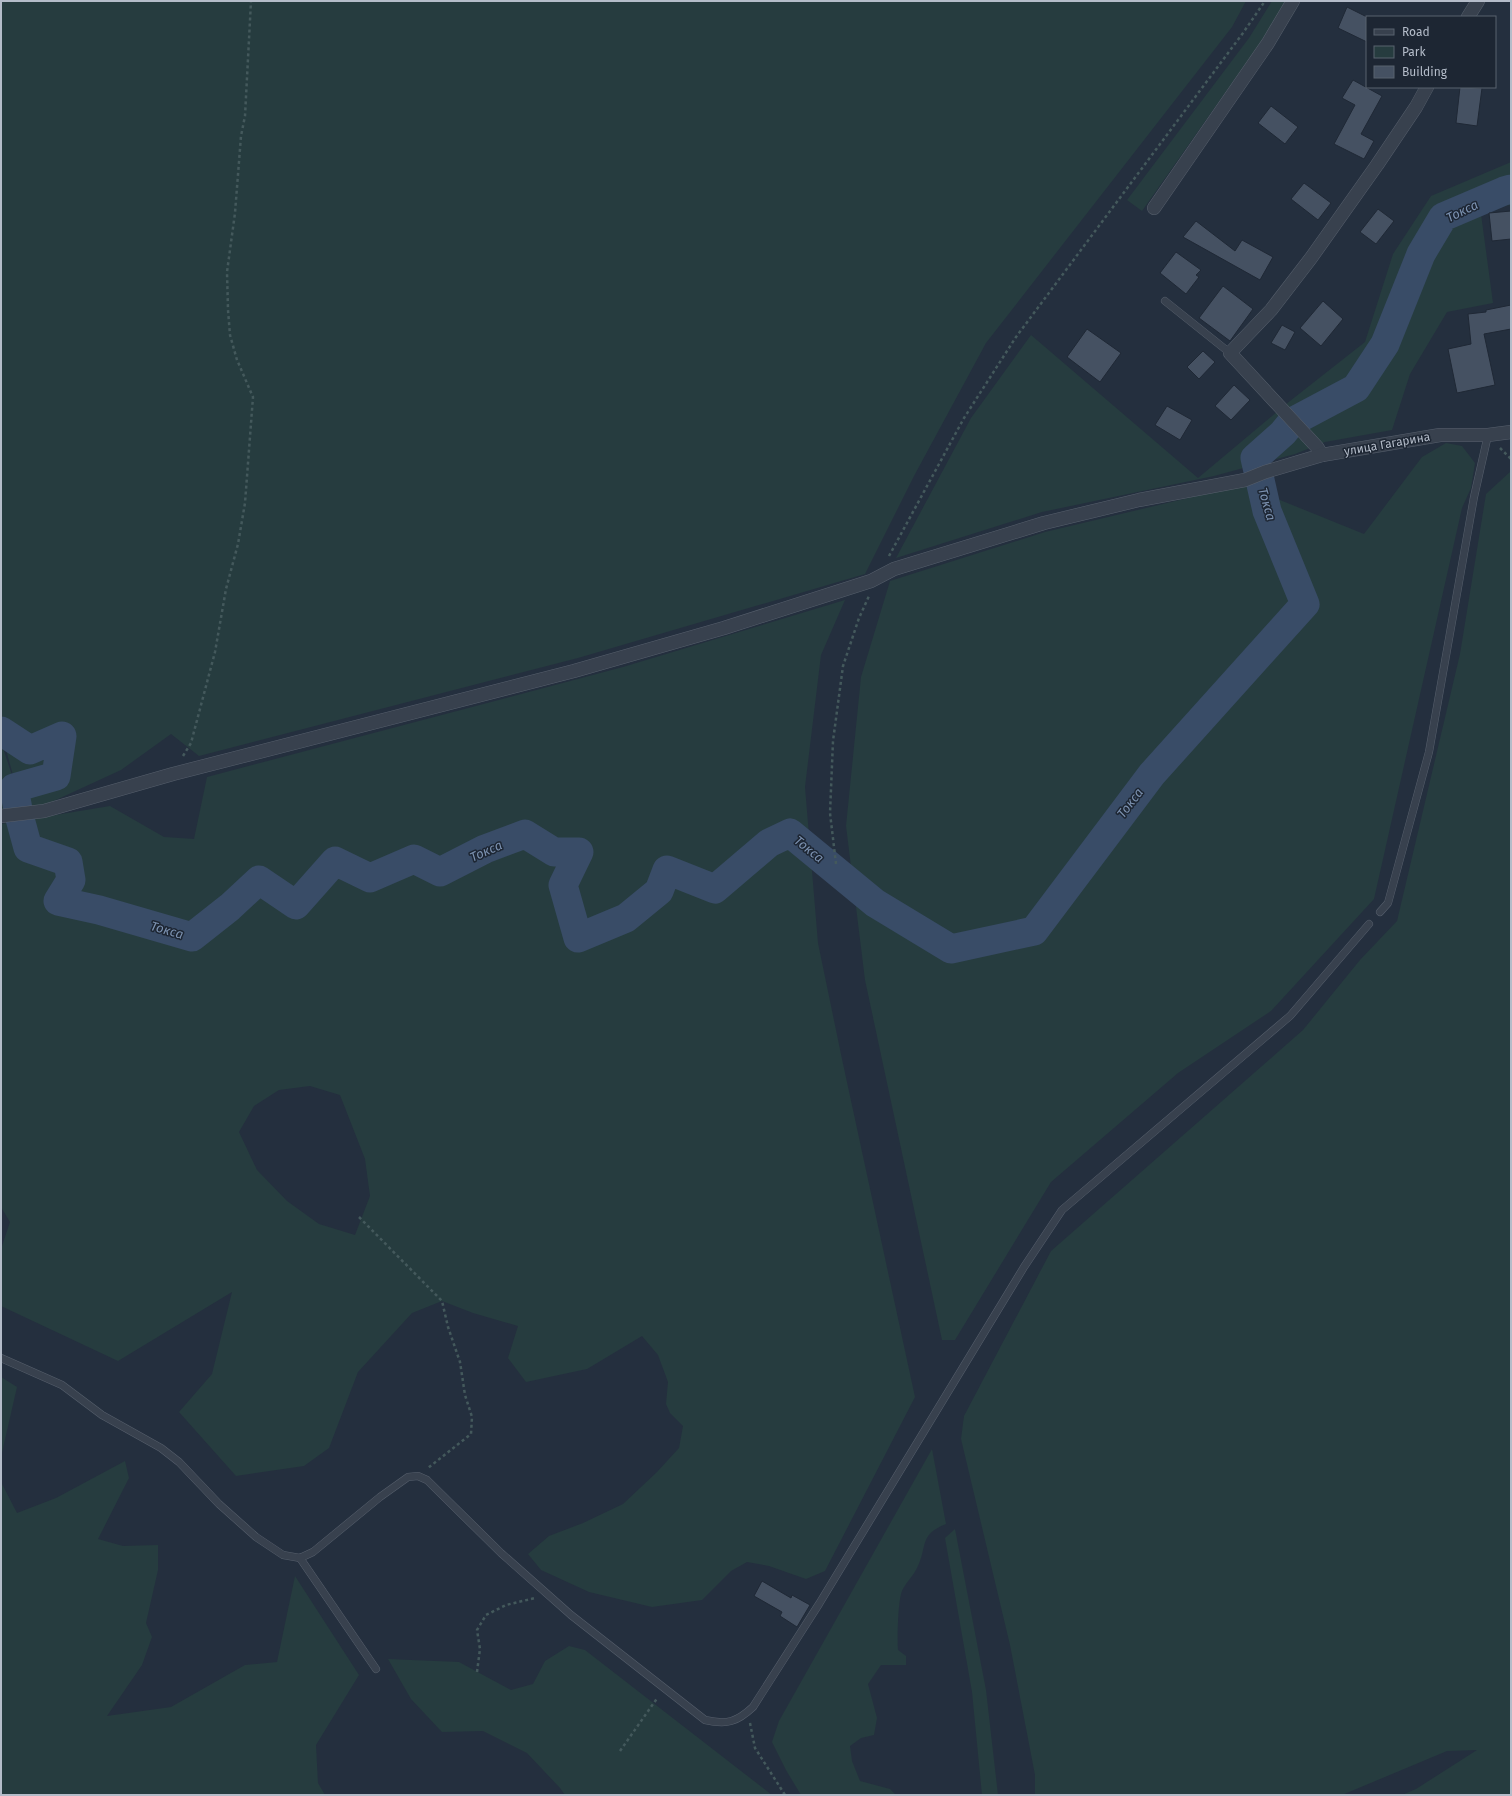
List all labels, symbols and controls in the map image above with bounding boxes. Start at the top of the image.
legend [1366,16,1496,88]
text: Road [1402,25,1430,39]
text: Park [1402,45,1426,59]
text: Building [1402,65,1448,79]
water label: Токса [1444,197,1480,225]
street label: улица Гагарина [1343,430,1431,458]
water label: Токса [1255,486,1279,522]
water label: Токса [1114,785,1146,821]
water label: Токса [791,833,827,865]
water label: Токса [468,837,504,865]
water label: Токса [149,918,185,942]

